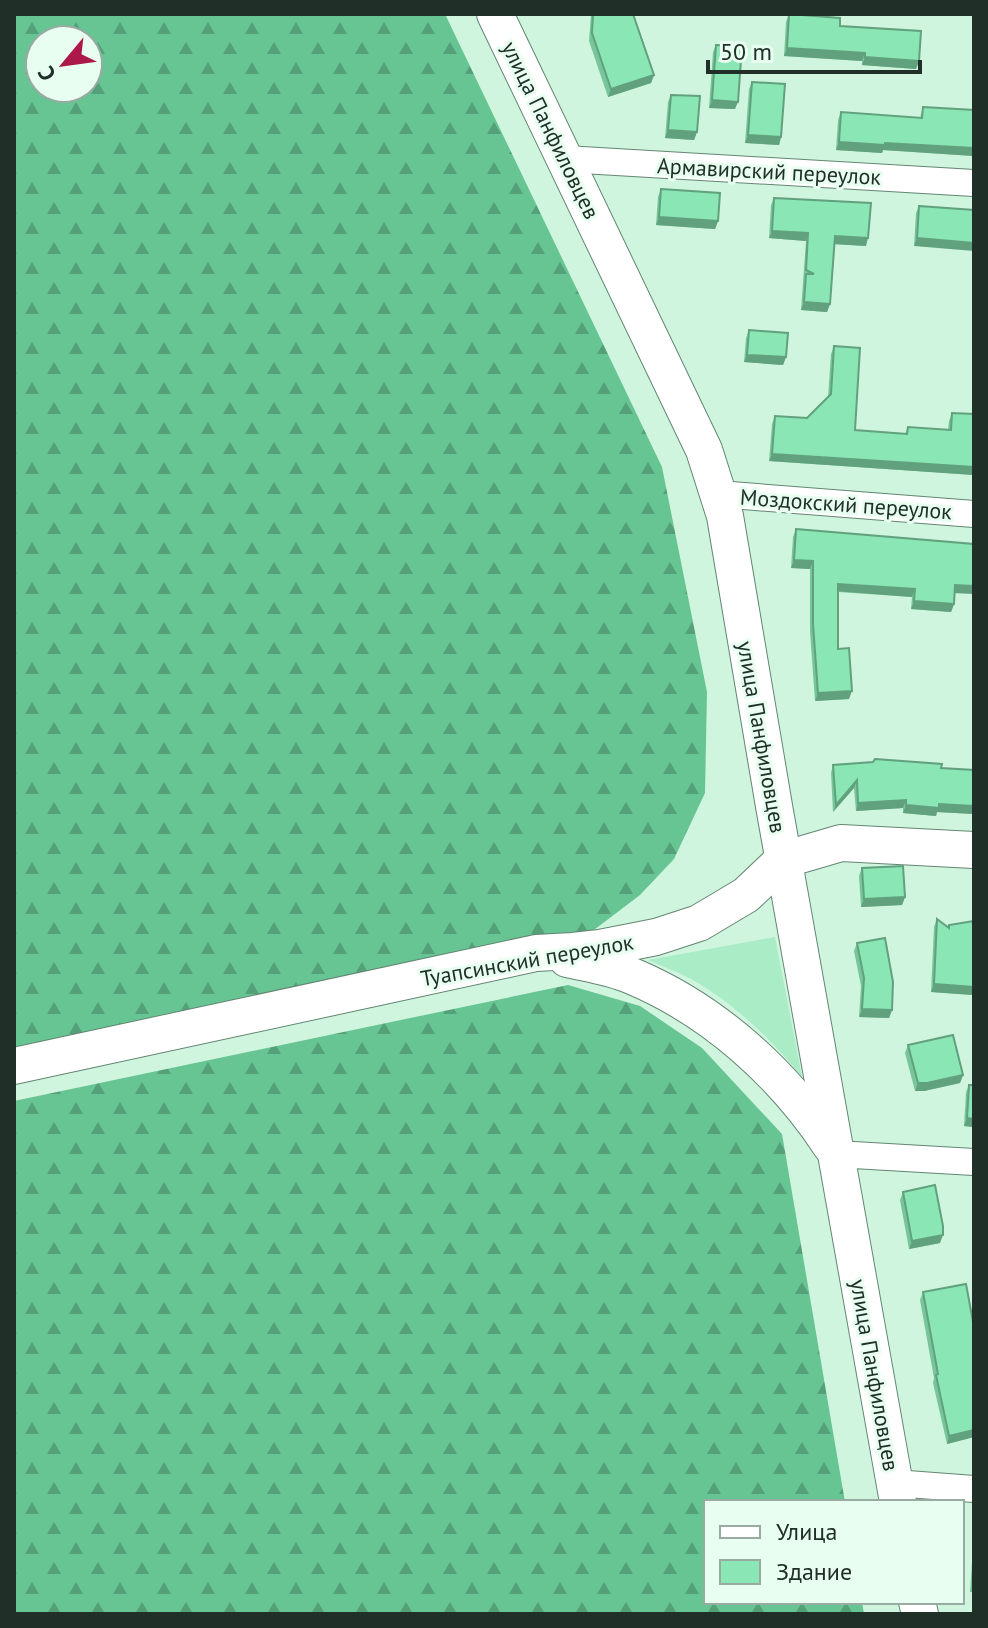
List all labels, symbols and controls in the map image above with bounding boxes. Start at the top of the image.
north arrow [24,24,104,104]
scale bar [708,24,920,74]
text: 50 m [720,36,772,67]
street label: улица Панфиловцев [496,37,606,223]
text: С [31,62,62,86]
street label: Армавирский переулок [656,151,882,191]
street label: Моздокский переулок [739,483,953,525]
street label: улица Панфиловцев [731,639,793,835]
street label: Туапсинский переулок [418,927,636,992]
street label: улица Панфиловцев [844,1277,906,1473]
legend [704,1500,964,1604]
text: Улица [776,1516,837,1547]
text: Здание [776,1556,852,1587]

